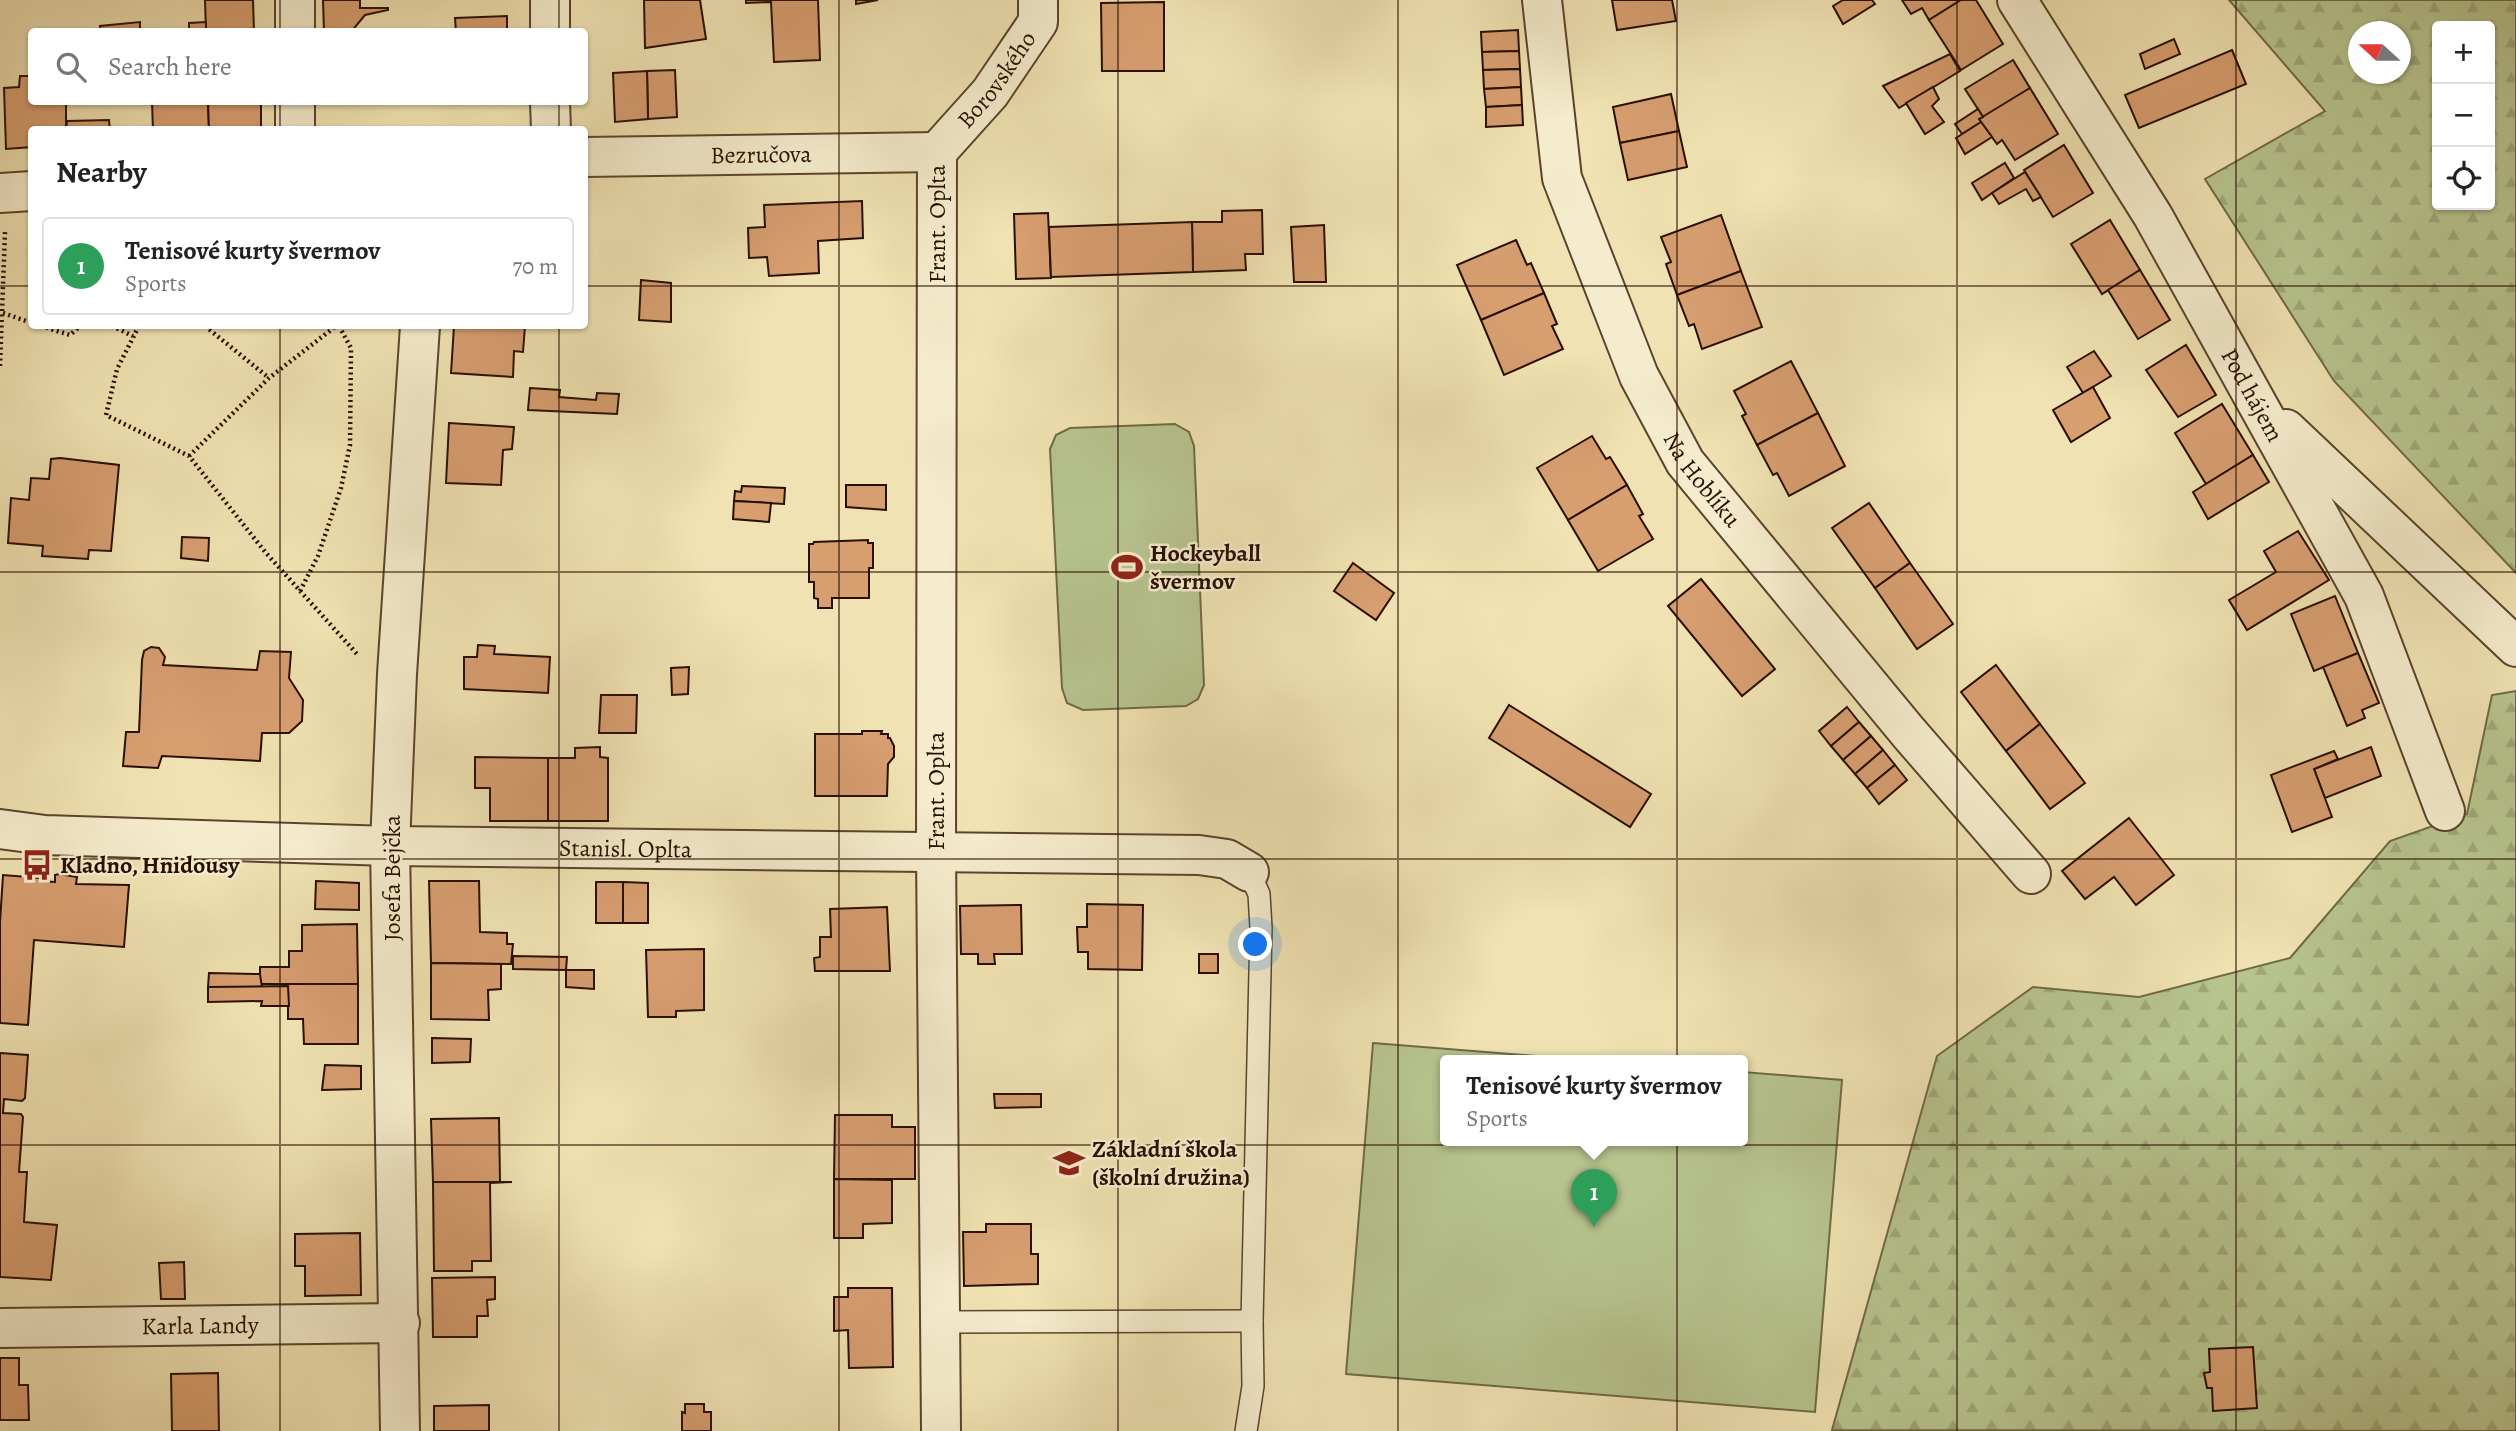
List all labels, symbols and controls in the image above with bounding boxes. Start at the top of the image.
north arrow [2348,21,2411,84]
map controls [2432,21,2495,210]
button: + [2432,21,2495,84]
street label: Borovského [950,25,1043,135]
search box [28,28,588,105]
icon: search [52,48,90,86]
text: Search here [108,49,232,84]
button: − [2432,84,2495,147]
street label: Bezručova [710,138,813,171]
button: locate [2432,147,2495,210]
text: Nearby [56,152,147,192]
street label: Frant. Oplta [921,164,953,283]
text: Tenisové kurty švermov [125,233,380,268]
text: 1 [77,251,85,282]
text: 70 m [512,251,558,282]
text: Sports [125,268,186,299]
street label: Pod hájem [2214,342,2291,448]
street label: Na Hoblíku [1656,426,1748,534]
place label: Hockeyball švermov [1150,537,1262,597]
sports icon: Hockeyball švermov [1110,550,1144,584]
street label: Frant. Oplta [920,731,952,850]
street label: Josefa Bejčka [376,814,408,941]
street label: Stanisl. Oplta [559,832,693,865]
bus stop icon: Kladno, Hnidousy [20,848,54,882]
place label: Kladno, Hnidousy [60,849,240,881]
your location [1238,927,1272,961]
popup [1440,1055,1748,1146]
text: Tenisové kurty švermov [1466,1068,1722,1103]
text: Sports [1466,1103,1528,1134]
place label: Základní škola (školní družina) [1092,1133,1250,1193]
school or university icon: Základní škola (školní družina) [1052,1146,1086,1180]
pin: 1 [1571,1169,1617,1227]
street label: Karla Landy [141,1309,259,1342]

